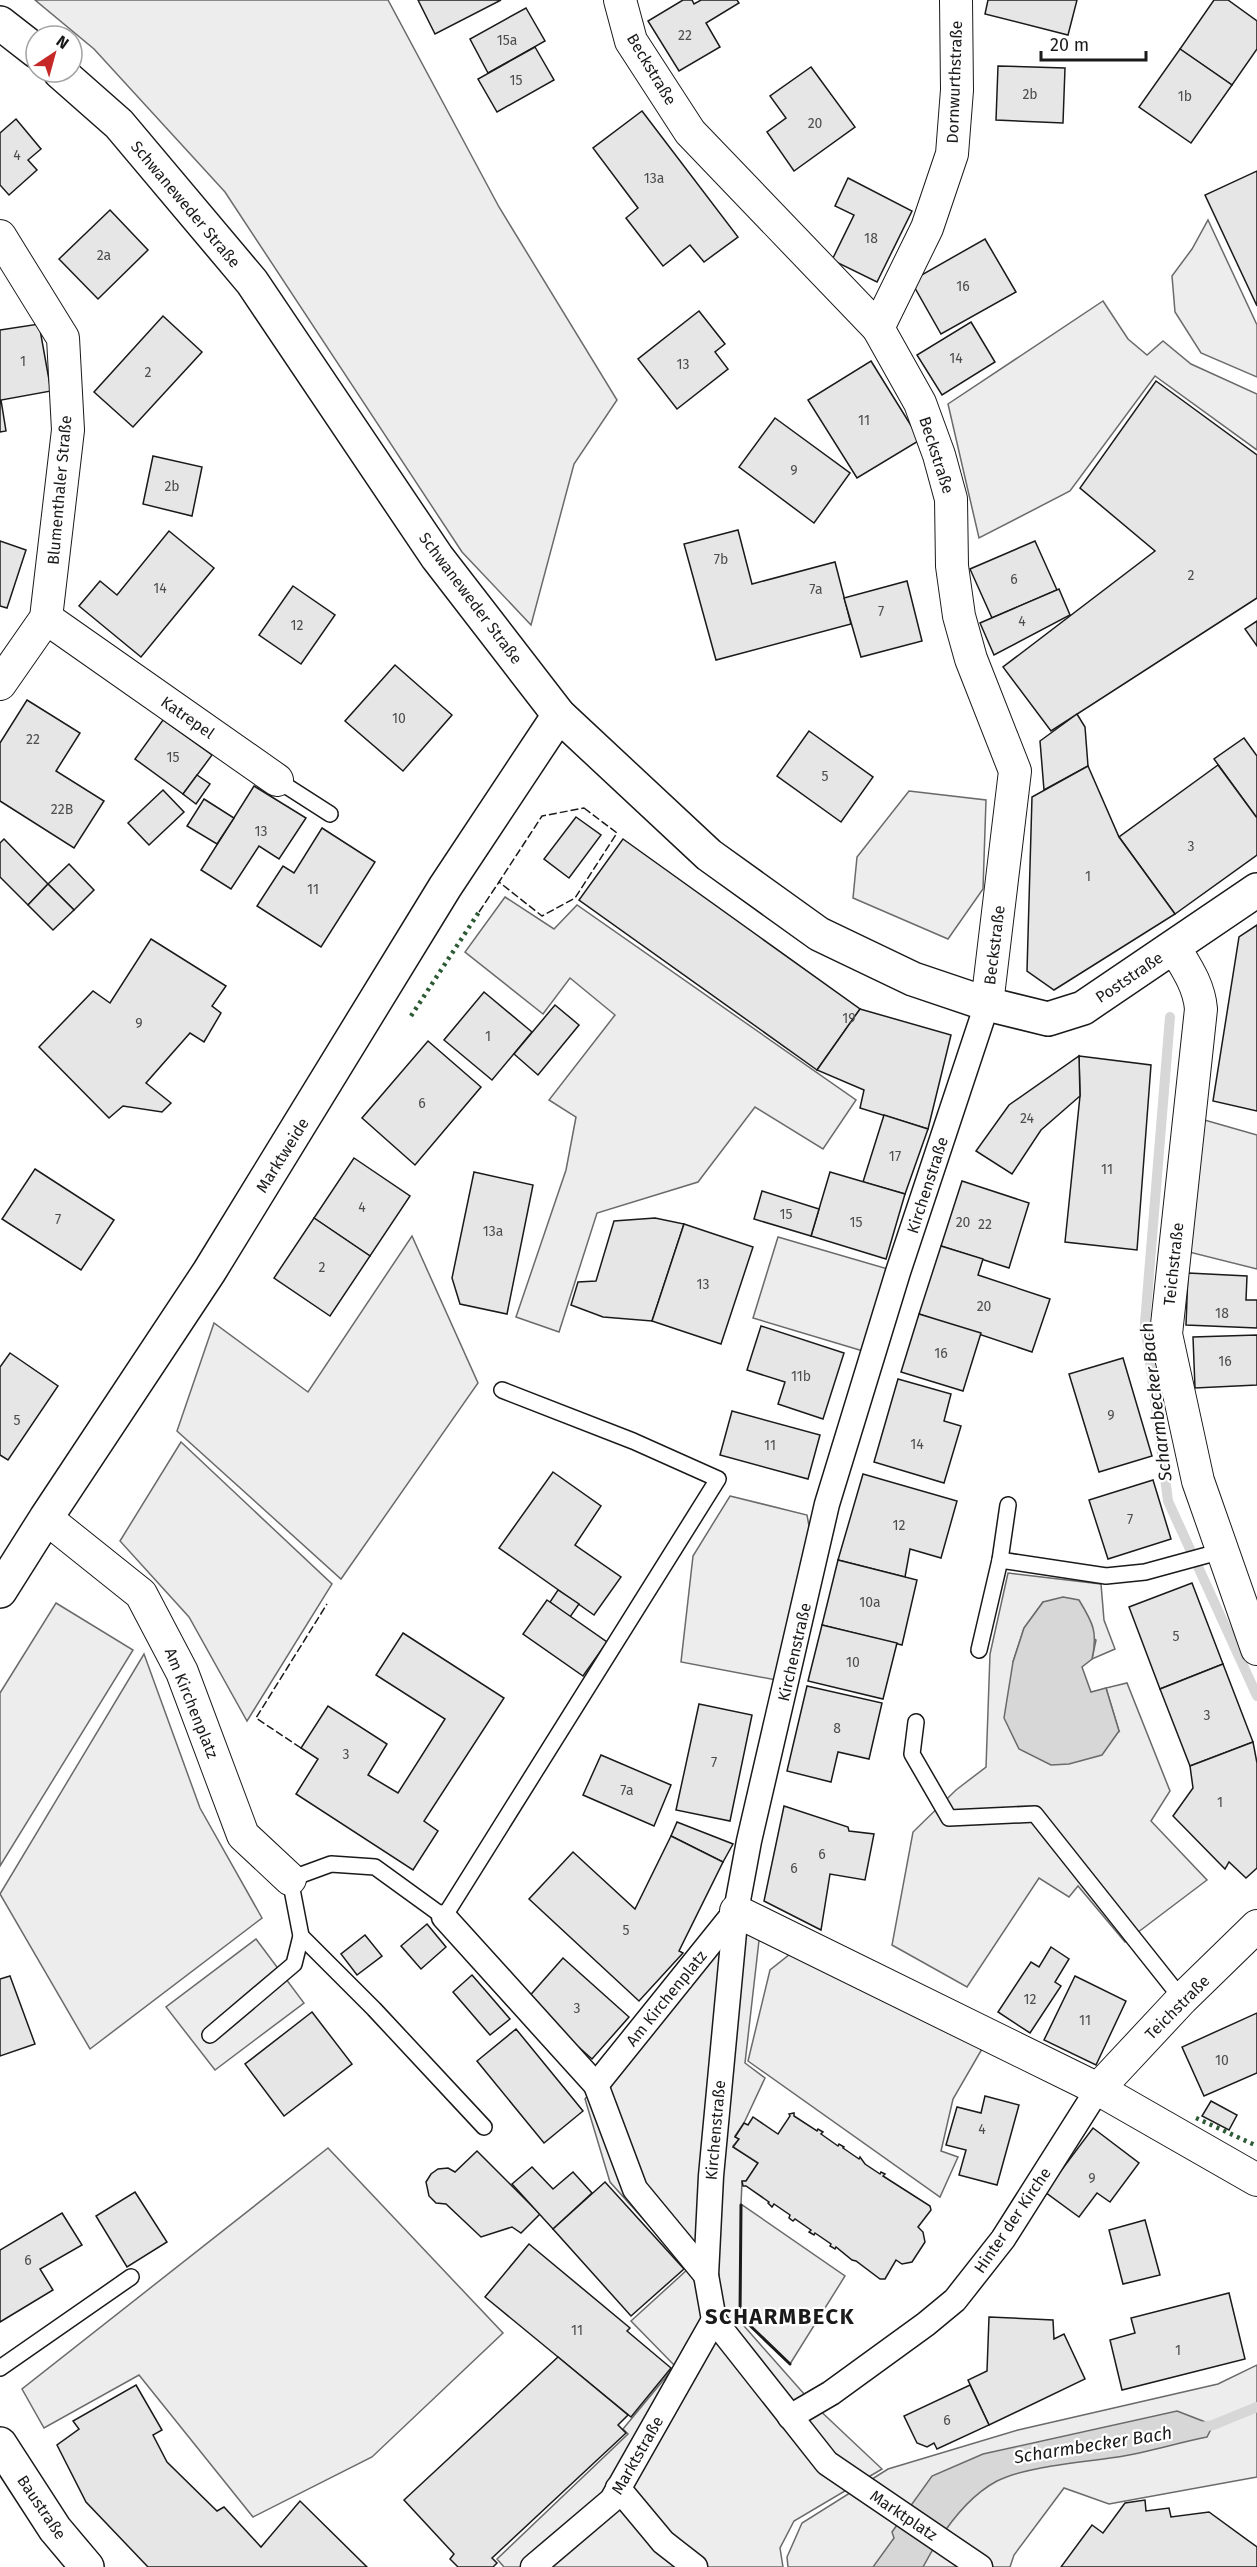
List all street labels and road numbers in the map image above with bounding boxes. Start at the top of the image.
street label: Dornwurthstraße [943,20,966,144]
street label: Beckstraße [623,30,680,108]
street label: Schwaneweder Straße [127,137,244,272]
street label: Blumenthaler Straße [43,414,75,566]
street label: Beckstraße [915,414,958,496]
street label: Schwaneweder Straße [415,529,526,668]
street label: Katrepel [157,692,218,743]
street label: Beckstraße [980,904,1009,986]
street label: Poststraße [1092,948,1167,1007]
street label: Marktweide [252,1114,313,1196]
street label: Kirchenstraße [903,1134,952,1236]
street label: Teichstraße [1160,1222,1187,1307]
street label: Kirchenstraße [774,1601,815,1703]
street label: Am Kirchenplatz [161,1645,222,1761]
street label: Am Kirchenplatz [622,1947,711,2050]
street label: Teichstraße [1141,1971,1214,2044]
street label: Kirchenstraße [702,2079,729,2181]
street label: Hinter der Kirche [970,2164,1055,2277]
street label: Marktstraße [607,2413,667,2498]
street label: Baustraße [13,2471,70,2543]
street label: Marktplatz [867,2486,941,2545]

